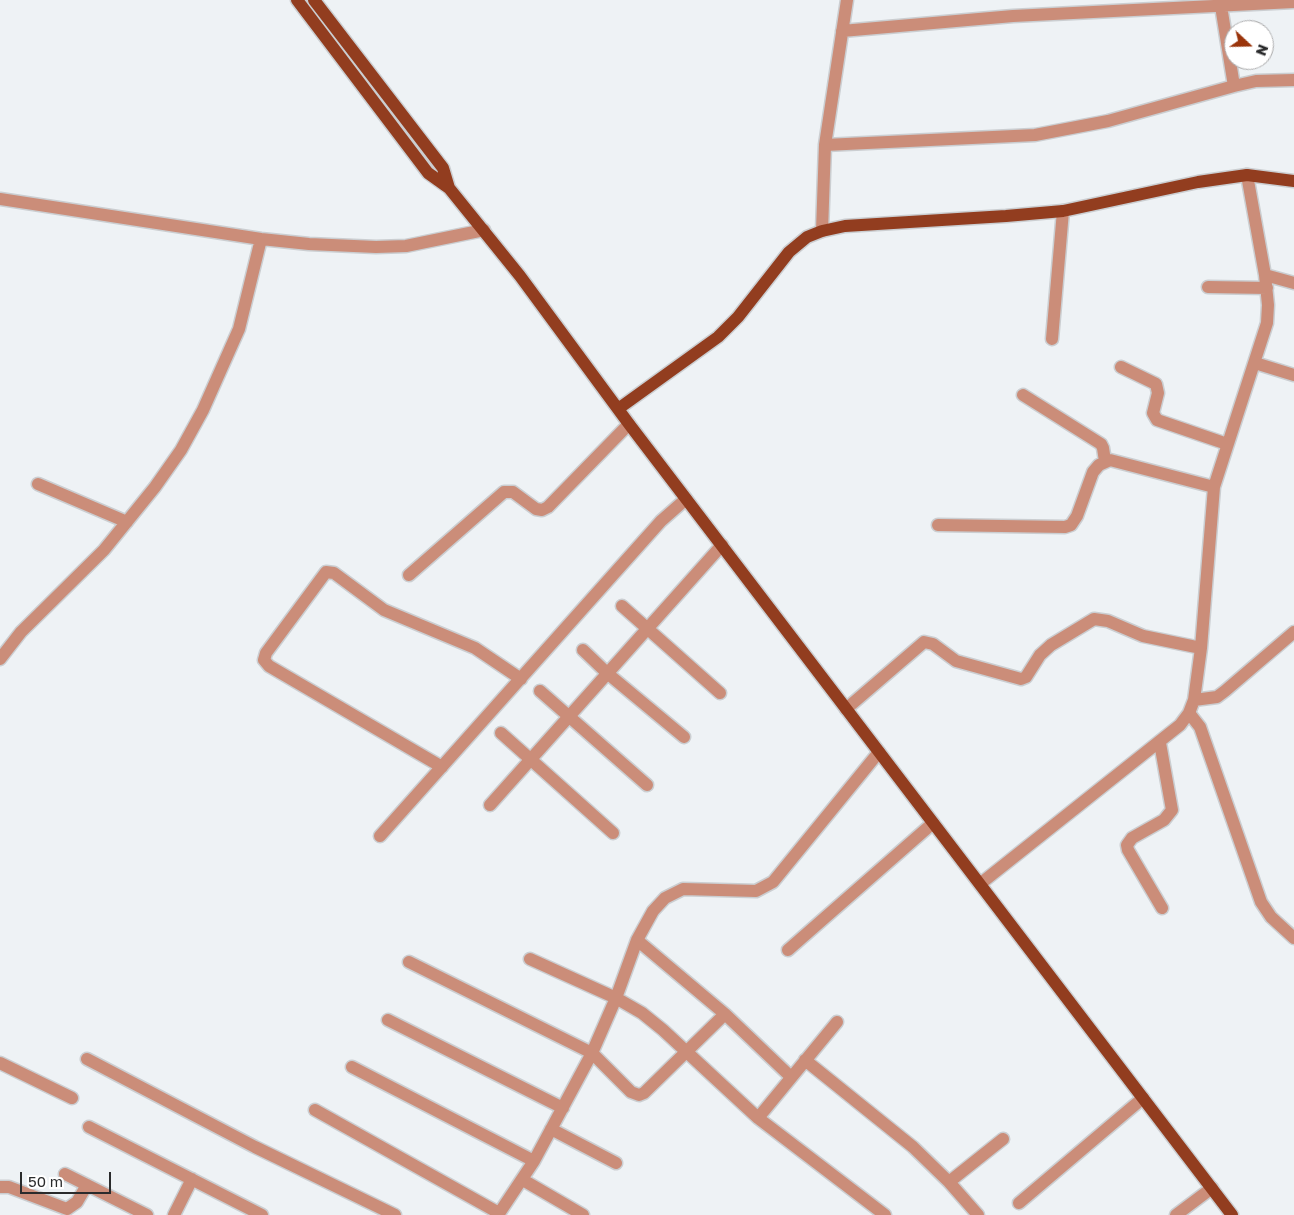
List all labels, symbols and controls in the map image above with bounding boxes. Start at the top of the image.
north arrow [1224,20,1274,70]
text: N [1253,42,1272,58]
scale bar [22,1162,114,1194]
text: 50 m [28,1172,63,1190]

